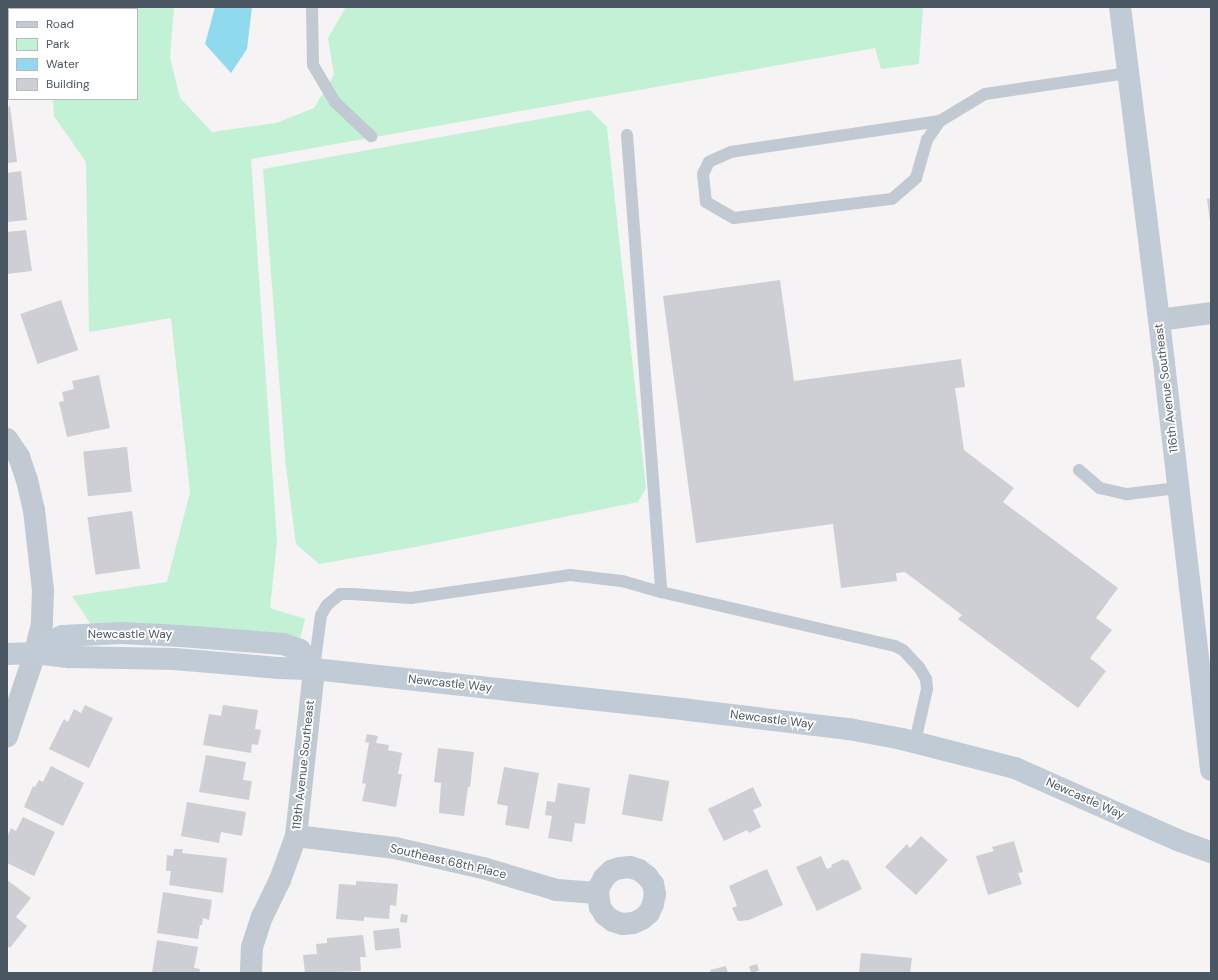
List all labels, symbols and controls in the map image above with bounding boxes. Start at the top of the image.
legend [8,8,138,100]
text: Road [46,16,74,32]
text: Park [46,36,70,52]
text: Water [46,56,79,72]
text: Building [46,76,90,92]
street label: 116th Avenue Southeast [1152,323,1182,453]
street label: Newcastle Way [88,628,172,642]
street label: Newcastle Way [407,672,493,696]
street label: 119th Avenue Southeast [290,700,318,830]
street label: Newcastle Way [729,708,815,732]
street label: Newcastle Way [1044,775,1126,823]
street label: Southeast 68th Place [388,842,508,882]

